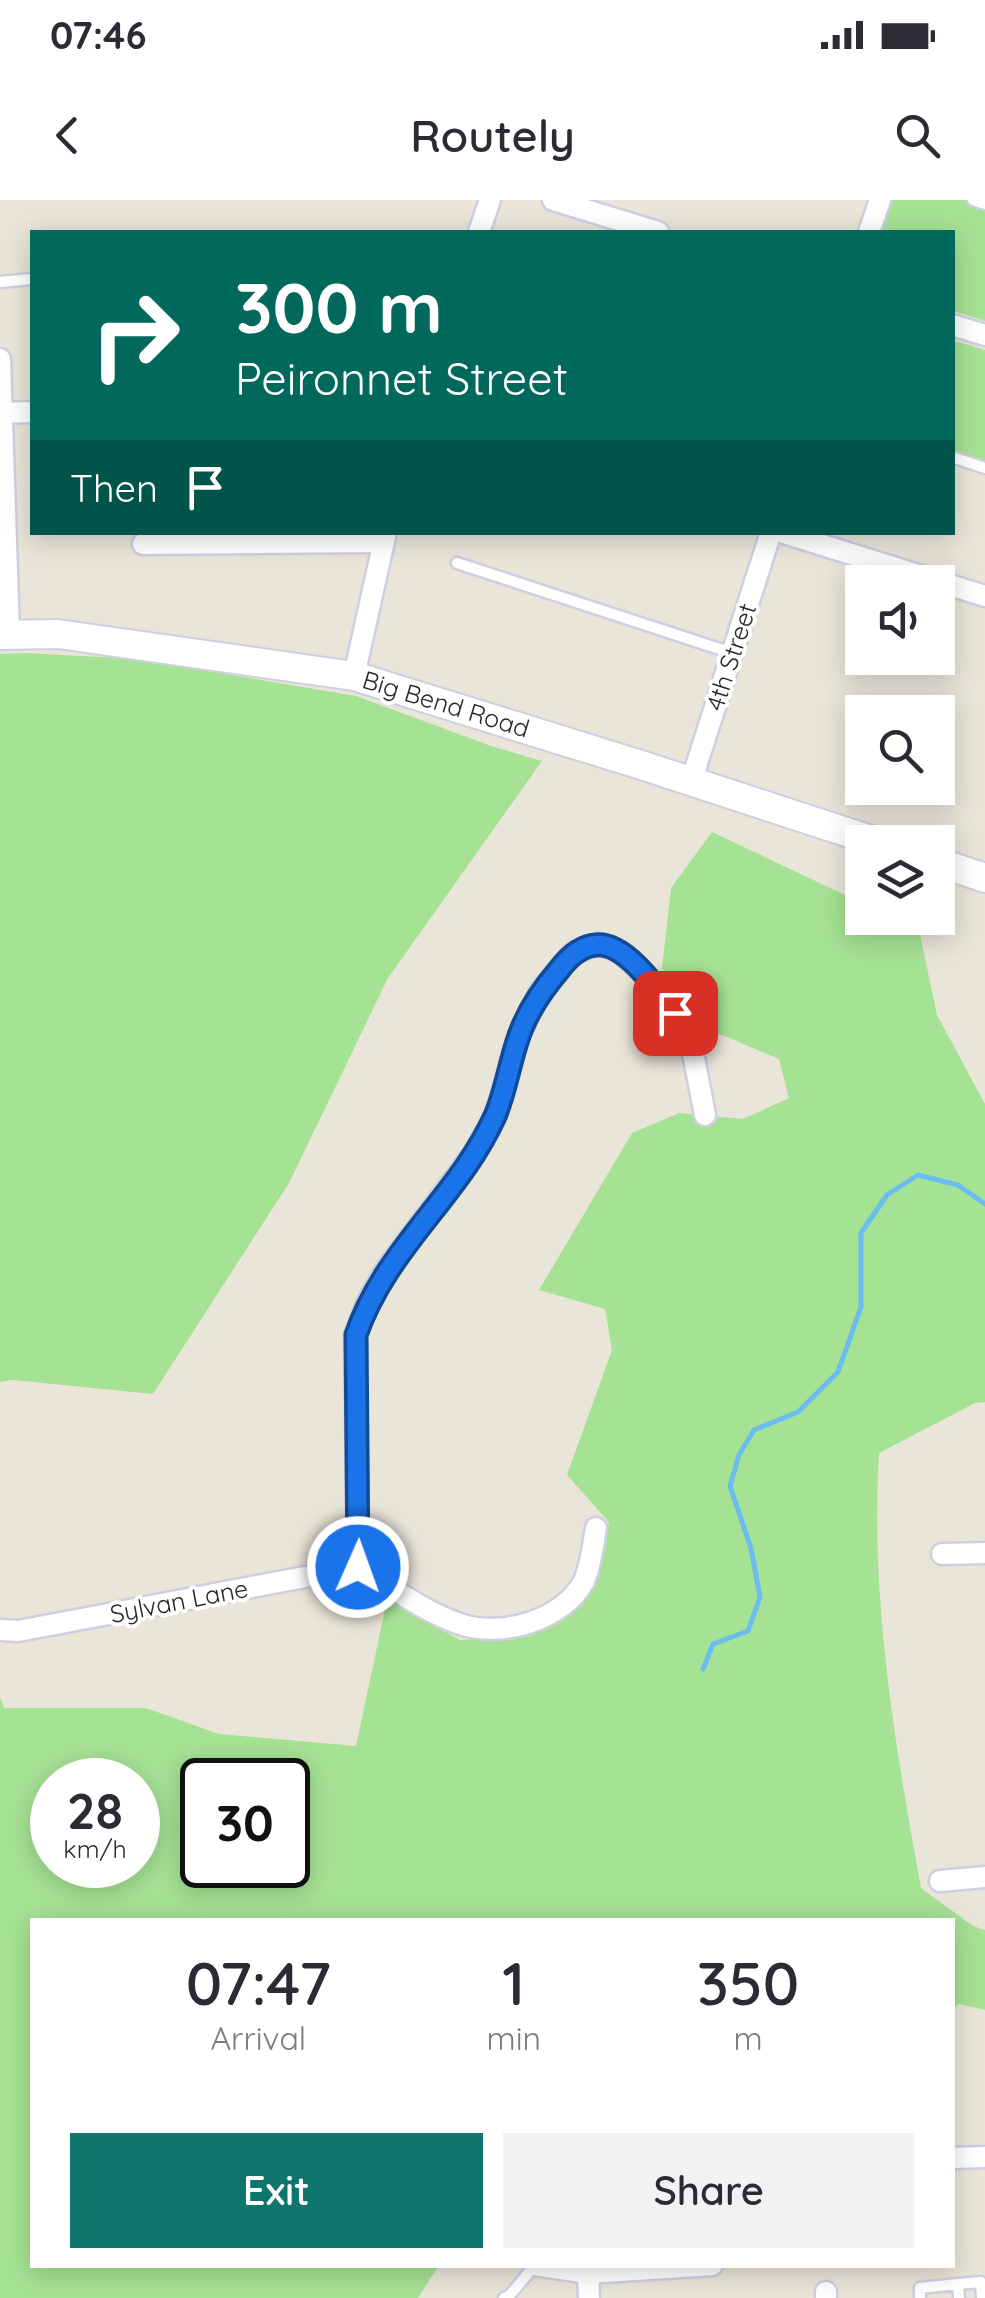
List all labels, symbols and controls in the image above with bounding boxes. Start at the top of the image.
text: 07:46 [50,11,146,59]
text: Routely [410,107,575,163]
icon: back [40,108,95,163]
icon: search [890,108,945,163]
text: 300 m [235,263,443,351]
icon: right [70,270,200,400]
text: Peironnet Street [235,350,568,406]
icon: arrive [178,460,233,515]
text: Then [70,464,158,512]
map controls [845,565,955,935]
button: sound [845,565,955,675]
street label: 4th Street [699,599,762,714]
street label: Big Bend Road [359,663,533,744]
button: search [845,695,955,805]
button: layers [845,825,955,935]
pin [633,971,718,1056]
icon: arrive [648,986,703,1041]
position arrow [306,1515,410,1619]
street label: Sylvan Lane [107,1572,251,1629]
speed limit sign: 30 [180,1758,310,1888]
text: 28 [67,1779,123,1842]
text: km/h [63,1833,127,1864]
text: 07:47 [186,1945,331,2020]
text: 1 [502,1945,525,2020]
text: 350 [697,1945,799,2020]
text: Arrival [210,2018,306,2058]
text: min [487,2018,541,2058]
text: m [733,2018,763,2058]
button: Exit [70,2133,483,2248]
button: Share [503,2133,915,2248]

